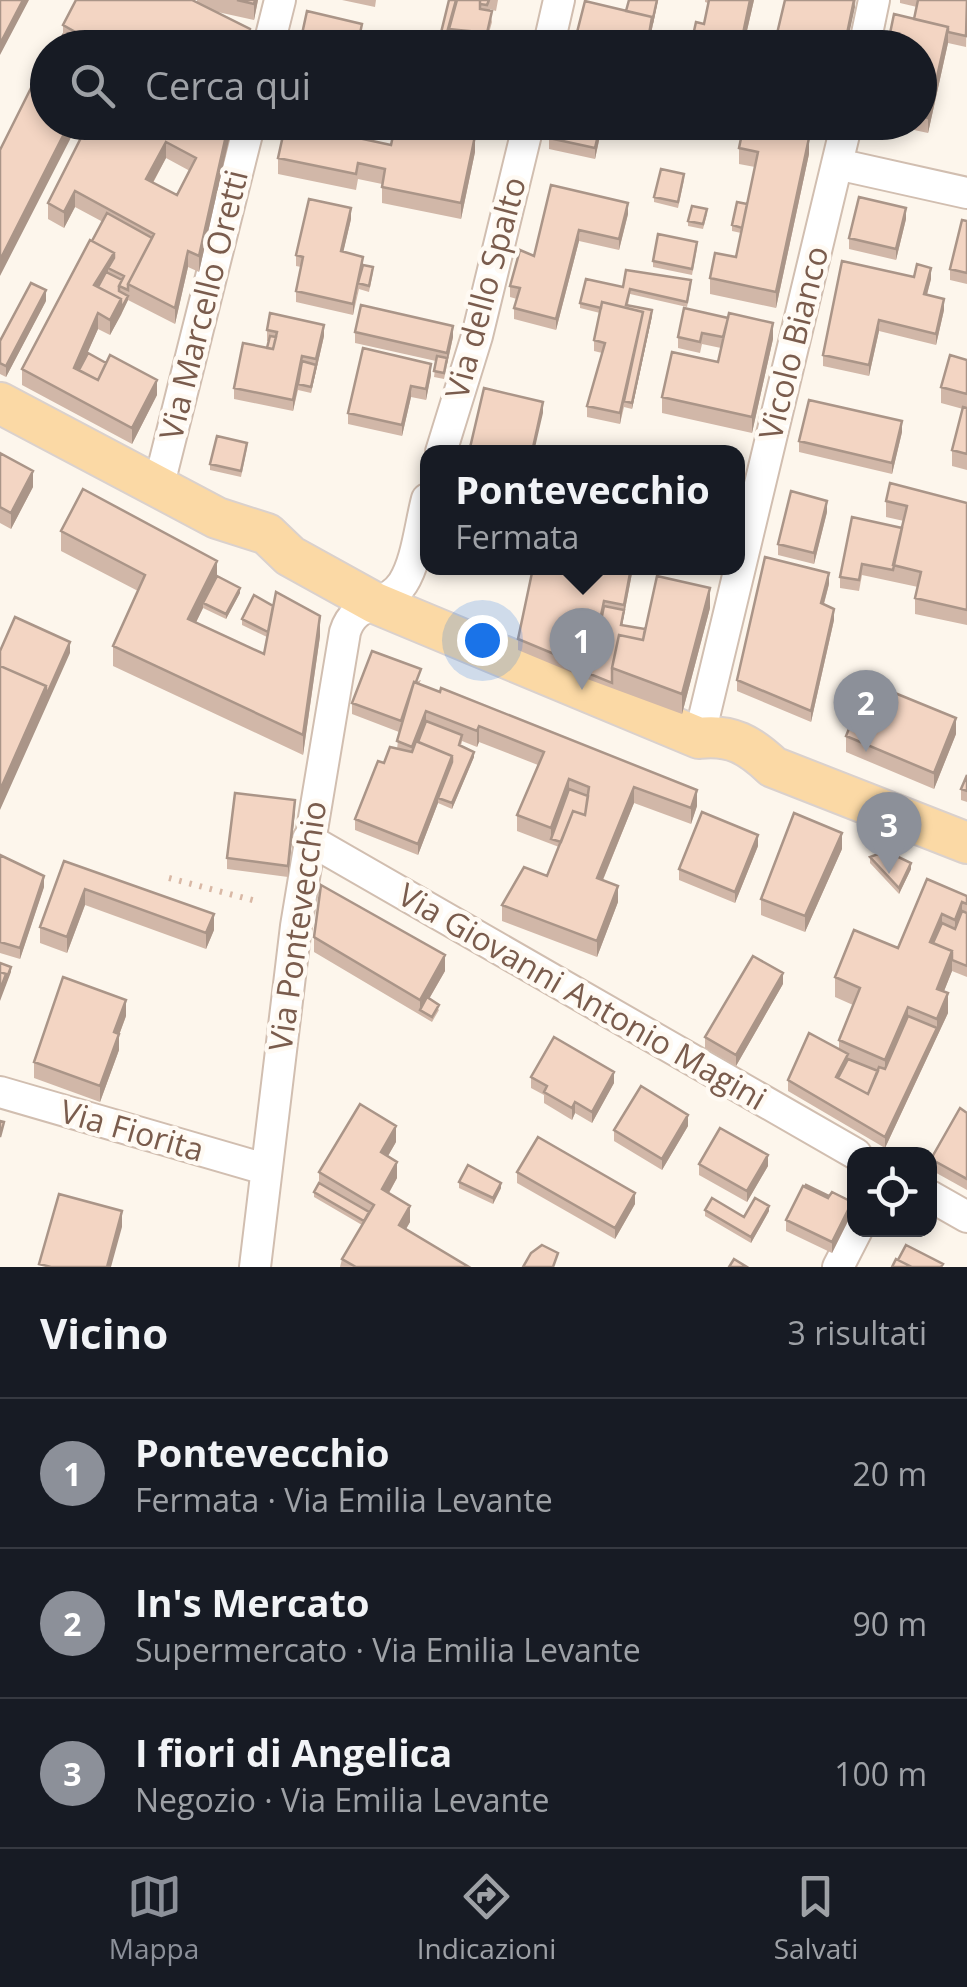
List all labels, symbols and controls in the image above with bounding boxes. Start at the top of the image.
search box [30,30,937,140]
icon: search [65,58,120,113]
text: Cerca qui [145,59,311,111]
street label: Via Marcello Oretti [148,165,257,444]
street label: Via dello Spalto [434,172,535,403]
street label: Vicolo Bianco [748,241,837,444]
popup [420,445,745,575]
text: Pontevecchio [455,463,710,515]
text: Fermata [455,515,579,558]
pin: 1 [550,608,614,690]
your location [457,615,508,666]
pin: 2 [834,670,898,752]
pin: 3 [856,792,922,874]
street label: Via Pontevecchio [258,798,335,1054]
street label: Via Giovanni Antonio Magini [391,872,775,1119]
street label: Via Fiorita [56,1089,209,1171]
map controls [847,1147,937,1237]
button: locate [847,1147,937,1237]
text: Vicino [40,1304,168,1361]
text: 3 risultati [788,1311,927,1354]
text: Pontevecchio [135,1426,390,1478]
text: 1 [63,1452,82,1495]
text: 20 m [852,1452,927,1495]
text: Fermata · Via Emilia Levante [135,1478,553,1521]
text: In's Mercato [135,1576,369,1628]
text: 2 [63,1602,82,1645]
text: 90 m [852,1602,927,1645]
text: Supermercato · Via Emilia Levante [135,1628,641,1671]
text: I fiori di Angelica [135,1726,452,1778]
text: 3 [63,1752,82,1795]
text: 100 m [834,1752,927,1795]
text: Negozio · Via Emilia Levante [135,1778,549,1821]
tab: Mappa [109,1869,199,1967]
tab: Indicazioni [417,1869,556,1967]
tab: Salvati [774,1869,858,1967]

